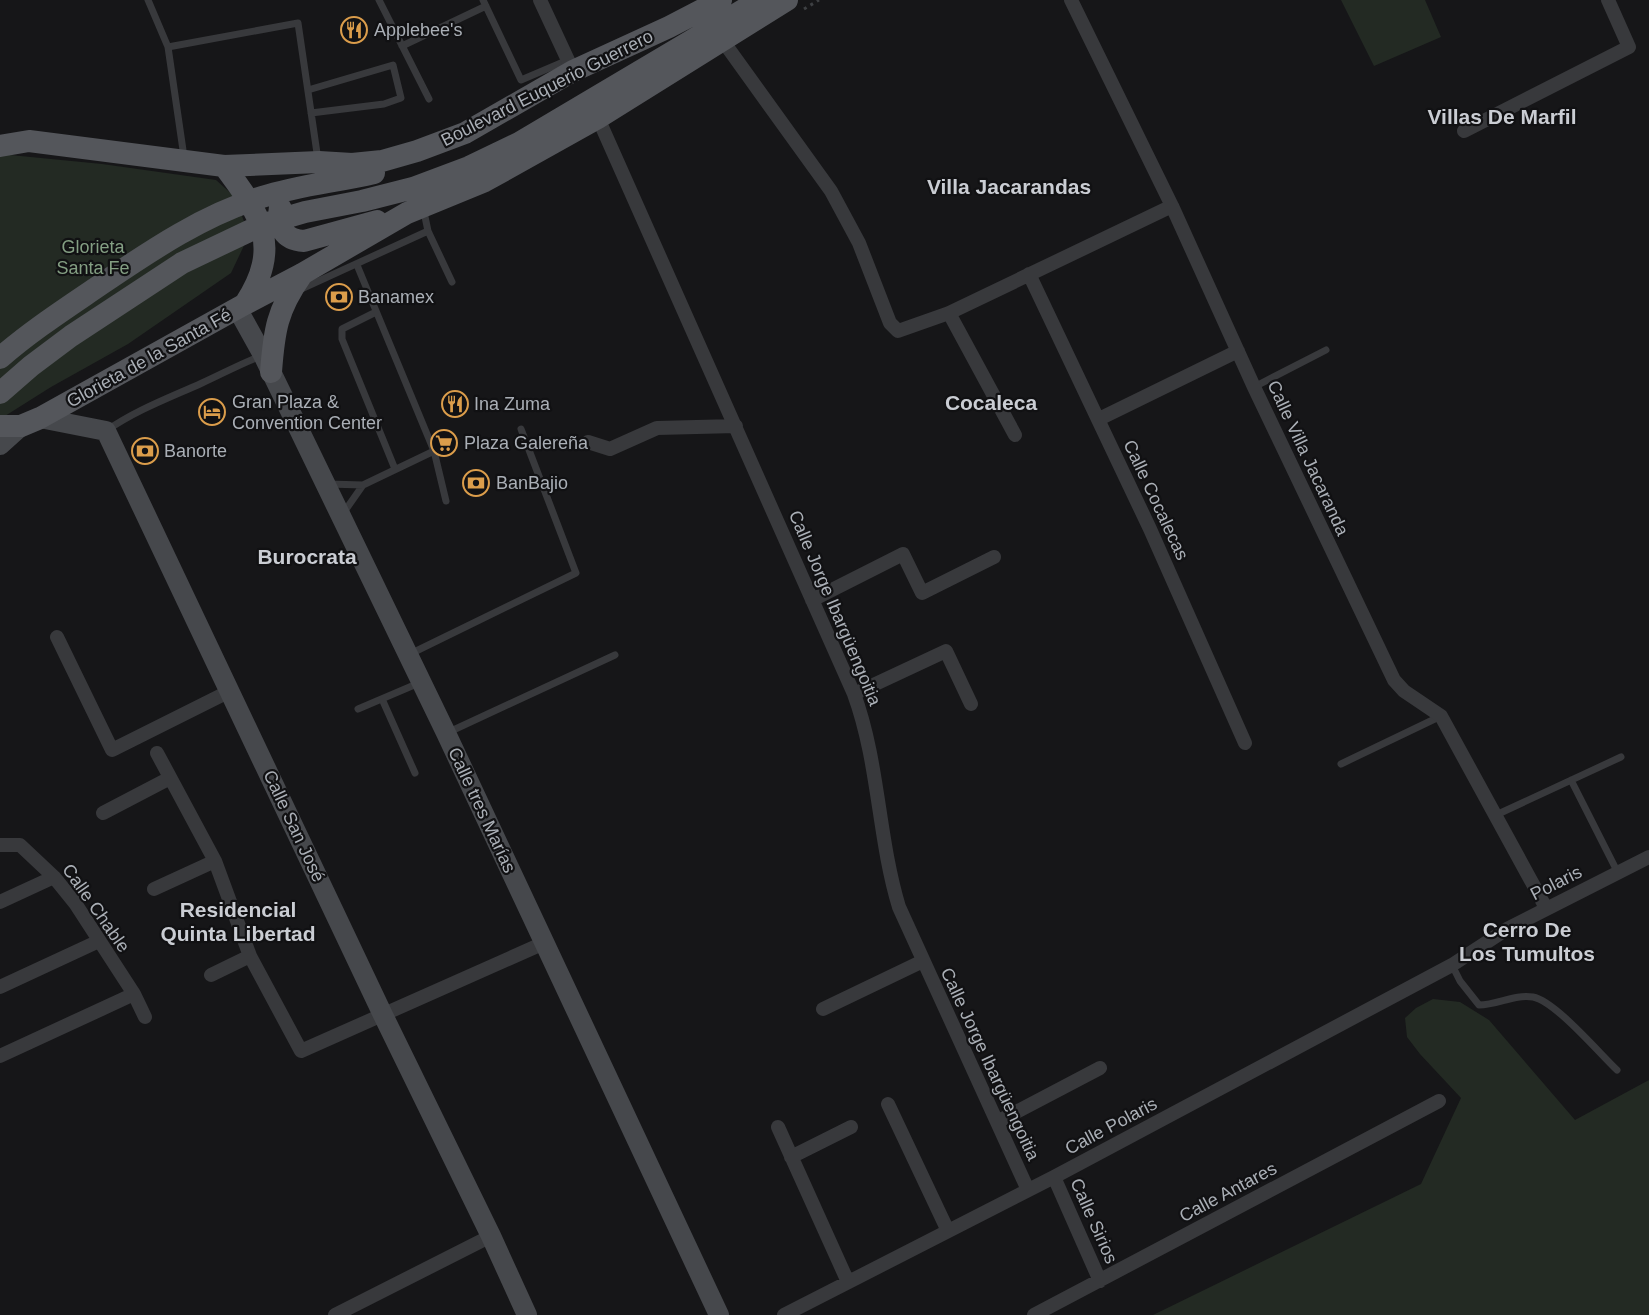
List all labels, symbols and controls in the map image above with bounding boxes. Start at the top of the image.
restaurant icon: Applebee's [339,15,369,45]
place label: Applebee's [374,20,463,40]
street label: Boulevard Euquerio Guerrero [438,26,656,150]
district label: Villas De Marfil [1427,105,1577,128]
district label: Villa Jacarandas [927,175,1091,198]
park label: Glorieta Santa Fe [56,237,130,278]
bank icon: Banamex [324,282,354,312]
place label: Banamex [358,287,434,307]
street label: Glorieta de la Santa Fé [63,304,235,412]
street label: Calle Villa Jacaranda [1263,377,1353,540]
restaurant icon: Ina Zuma [440,389,470,419]
district label: Cocaleca [945,391,1037,414]
place label: Gran Plaza & Convention Center [232,392,382,433]
place label: Ina Zuma [474,394,551,414]
hotel icon: Gran Plaza & Convention Center [197,397,227,427]
supermarket icon: Plaza Galereña [429,428,459,458]
place label: Plaza Galereña [464,433,589,453]
bank icon: Banorte [130,436,160,466]
street label: Calle Cocalecas [1119,437,1193,563]
place label: Banorte [164,441,227,461]
bank icon: BanBajio [461,468,491,498]
place label: BanBajio [496,473,568,493]
street label: Calle Jorge Ibargüengoitia [785,507,886,710]
district label: Burocrata [257,545,357,568]
street label: Calle tres Marías [444,744,520,876]
street label: Calle San José [259,767,329,885]
street label: Calle Chable [58,860,134,956]
street label: Polaris [1527,862,1585,904]
district label: Residencial Quinta Libertad [160,898,316,945]
district label: Cerro De Los Tumultos [1459,918,1595,965]
street label: Calle Jorge Ibargüengoitia [937,965,1044,1164]
street label: Calle Polaris [1062,1093,1160,1159]
street label: Calle Antares [1176,1158,1280,1226]
street label: Calle Sirios [1066,1175,1122,1267]

